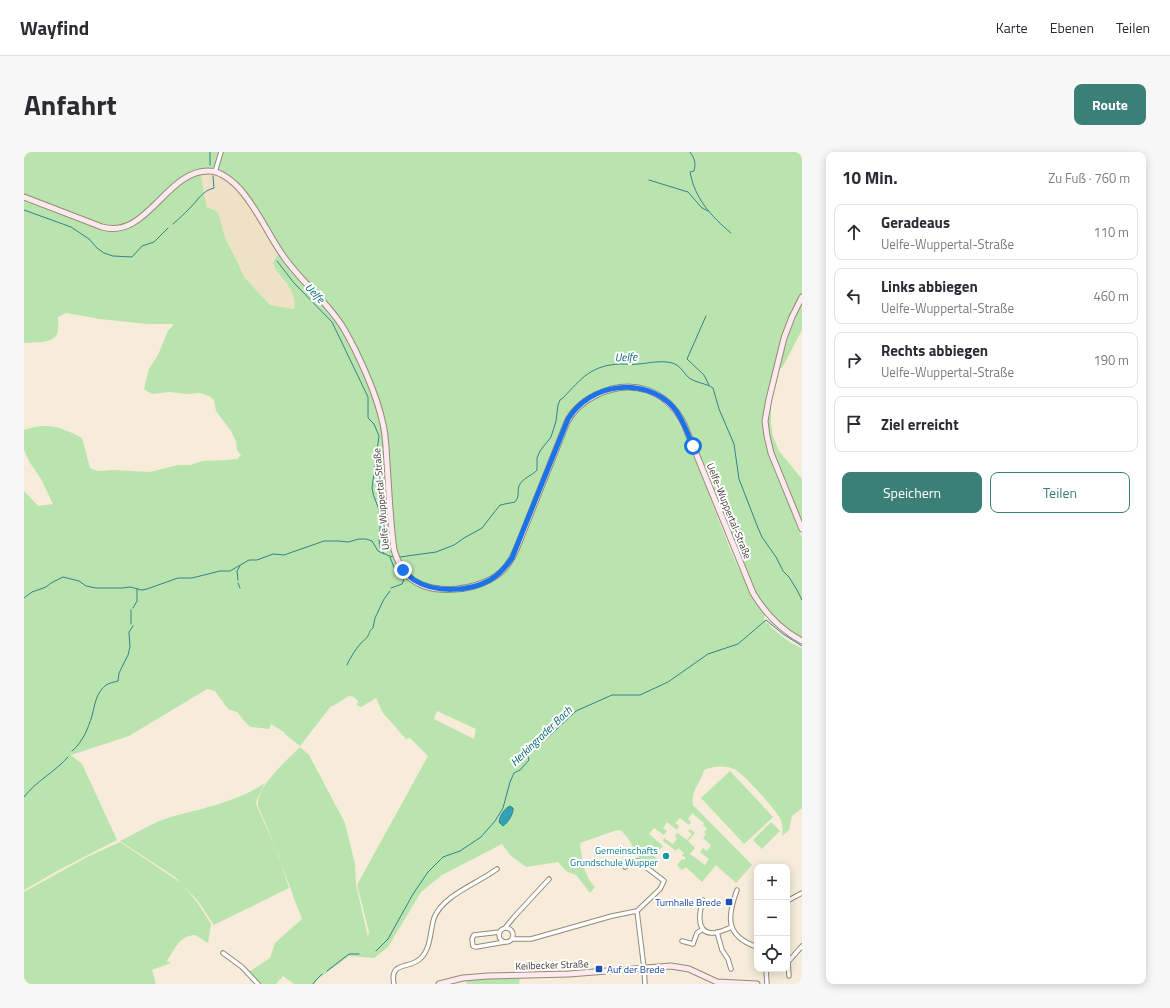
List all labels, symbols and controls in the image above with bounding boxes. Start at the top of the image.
text: Wayfind [20,13,89,42]
text: Karte [996,17,1028,38]
text: Ebenen [1050,17,1094,38]
text: Teilen [1116,17,1150,38]
text: Anfahrt [24,83,117,126]
button: Route [1074,84,1146,125]
text: 10 Min. [842,165,898,191]
text: Zu Fuß · 760 m [1048,168,1130,188]
text: Geradeaus [881,211,950,234]
icon: ahead [843,221,865,243]
text: 110 m [1093,222,1129,242]
text: Uelfe-Wuppertal-Straße [881,234,1014,254]
text: Links abbiegen [881,275,978,298]
water label: Uelfe [301,279,329,307]
icon: left [843,285,865,307]
text: 460 m [1093,286,1129,306]
text: Uelfe-Wuppertal-Straße [881,298,1014,318]
text: Rechts abbiegen [881,339,988,362]
water label: Uelfe [614,348,638,366]
icon: right [843,349,865,371]
text: 190 m [1093,350,1129,370]
text: Uelfe-Wuppertal-Straße [881,362,1014,382]
icon: arrive [843,413,865,435]
text: Ziel erreicht [881,413,959,436]
route start [684,437,702,455]
street label: Uelfe-Wuppertal-Straße [369,447,393,551]
street label: Uelfe-Wuppertal-Straße [703,461,755,561]
button: Speichern [842,472,982,513]
button: Teilen [990,472,1130,513]
route end [394,561,412,579]
water label: Herkingrader Bach [507,702,576,770]
place label: Gemeinschafts Grundschule Wupper [570,843,659,870]
marker: Gemeinschafts Grundschule Wupper [661,851,671,861]
map controls [754,864,790,972]
button: + [754,864,790,900]
place label: Turnhalle Brede [655,895,721,910]
marker: Turnhalle Brede [724,897,734,907]
button: − [754,900,790,936]
button: locate [754,936,790,972]
street label: Keilbecker Straße [515,956,589,974]
place label: Auf der Brede [607,962,665,977]
marker: Auf der Brede [594,964,604,974]

